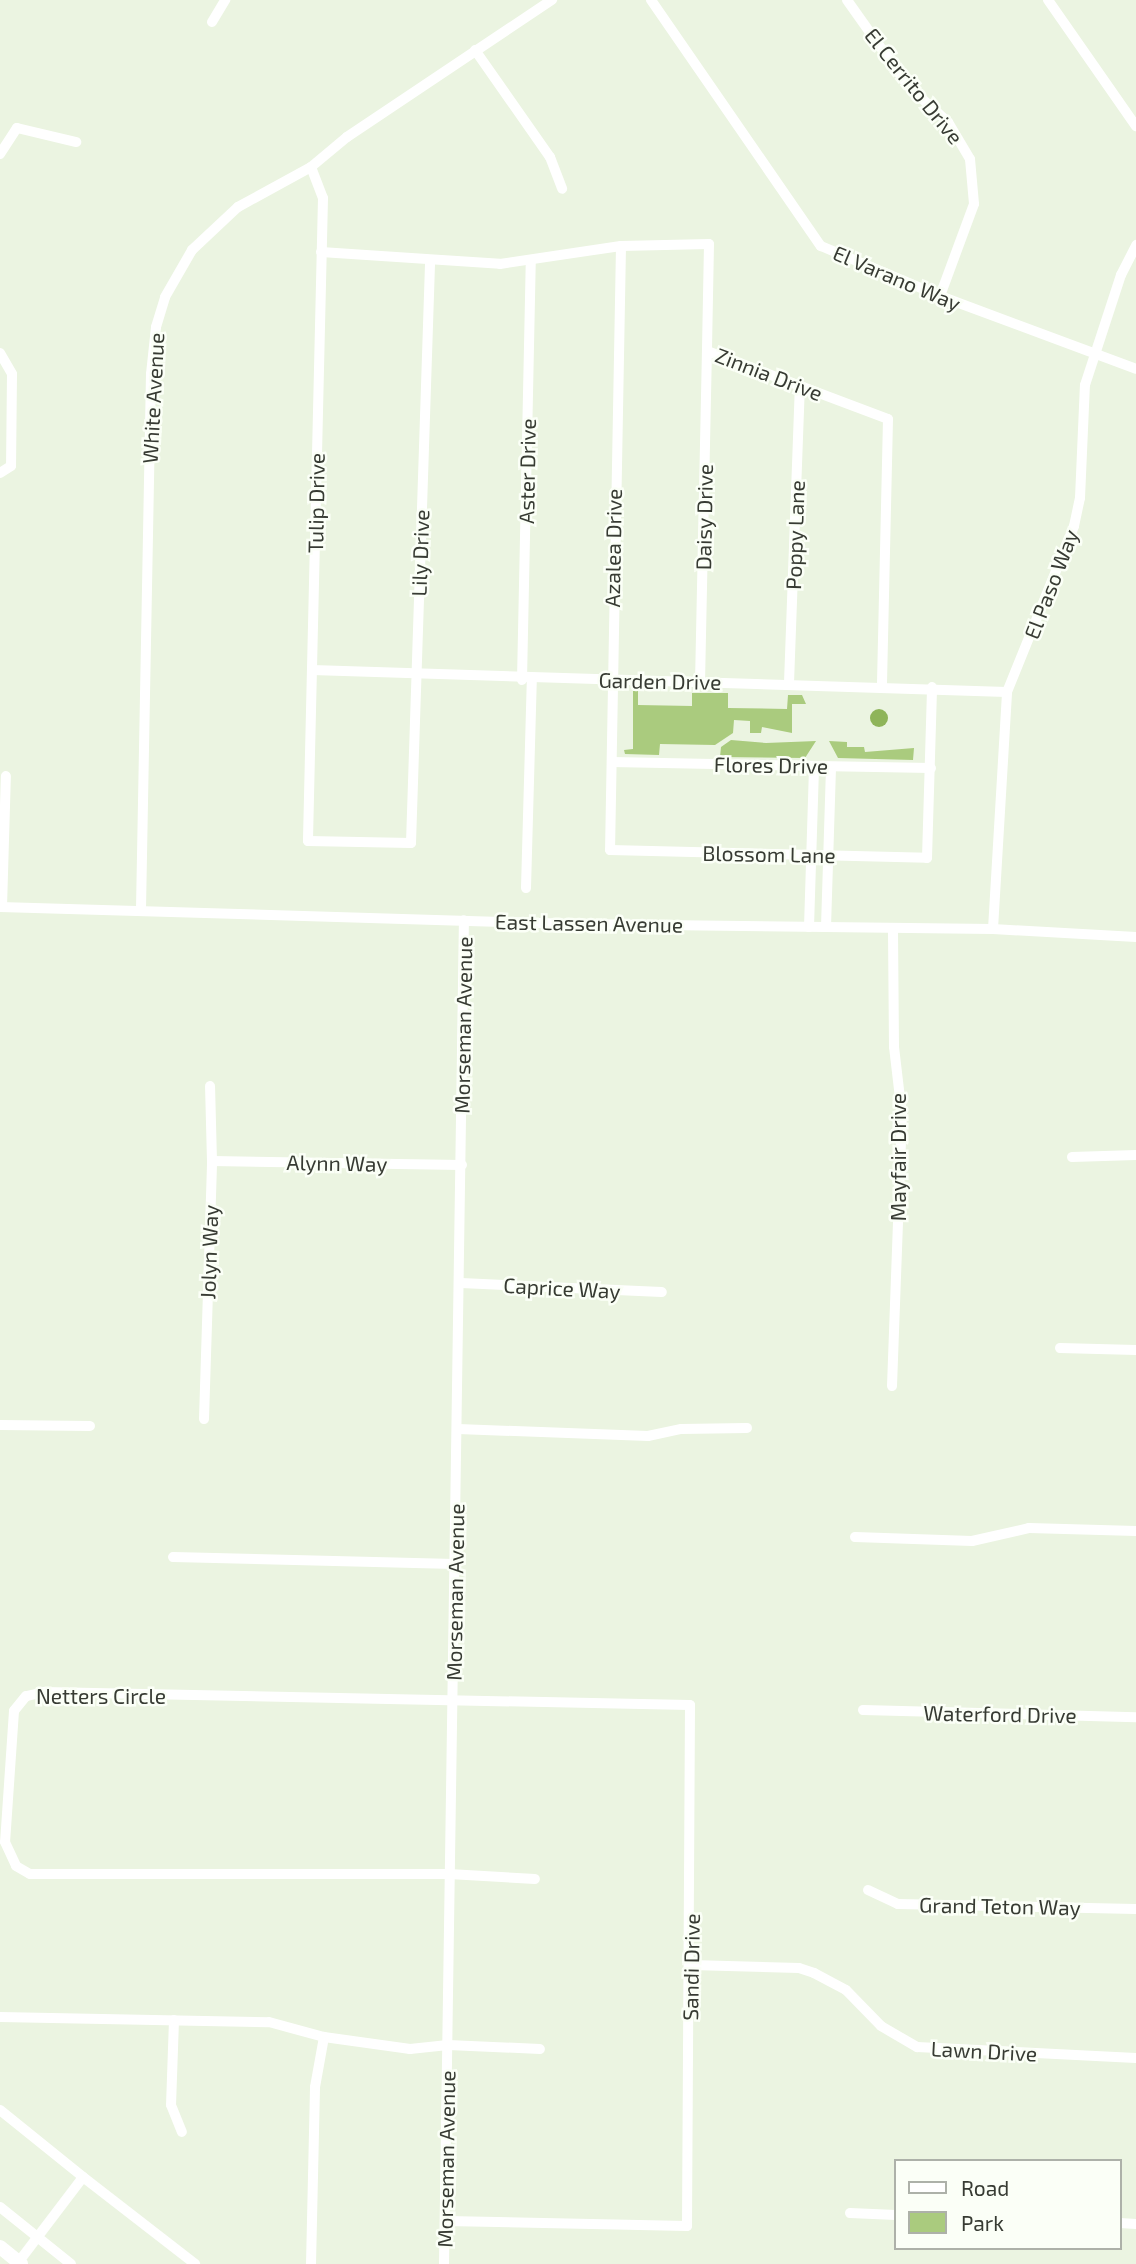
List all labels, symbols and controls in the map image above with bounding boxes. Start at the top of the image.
street label: El Cerrito Drive [859,23,969,149]
street label: El Varano Way [829,240,965,316]
street label: White Avenue [137,332,169,464]
street label: Zinnia Drive [712,342,826,406]
street label: Aster Drive [513,418,541,524]
street label: Tulip Drive [303,453,329,553]
street label: Daisy Drive [690,463,718,571]
street label: Poppy Lane [780,480,810,590]
street label: Azalea Drive [599,488,627,608]
street label: Lily Drive [406,509,434,597]
street label: El Paso Way [1018,525,1084,643]
street label: Garden Drive [598,667,722,695]
street label: Flores Drive [714,751,828,779]
street label: Blossom Lane [702,840,836,868]
street label: East Lassen Avenue [494,909,684,937]
street label: Morseman Avenue [449,936,477,1114]
street label: Mayfair Drive [885,1093,911,1221]
street label: Alynn Way [286,1150,388,1176]
street label: Jolyn Way [195,1204,223,1300]
street label: Caprice Way [503,1272,621,1304]
street label: Morseman Avenue [441,1503,469,1681]
street label: Netters Circle [36,1683,166,1709]
street label: Waterford Drive [923,1700,1077,1728]
street label: Grand Teton Way [919,1892,1081,1920]
street label: Sandi Drive [677,1913,705,2021]
street label: Lawn Drive [930,2036,1038,2066]
street label: Morseman Avenue [432,2070,460,2248]
legend [894,2159,1122,2250]
text: Road [961,2175,1009,2200]
text: Park [961,2210,1004,2235]

